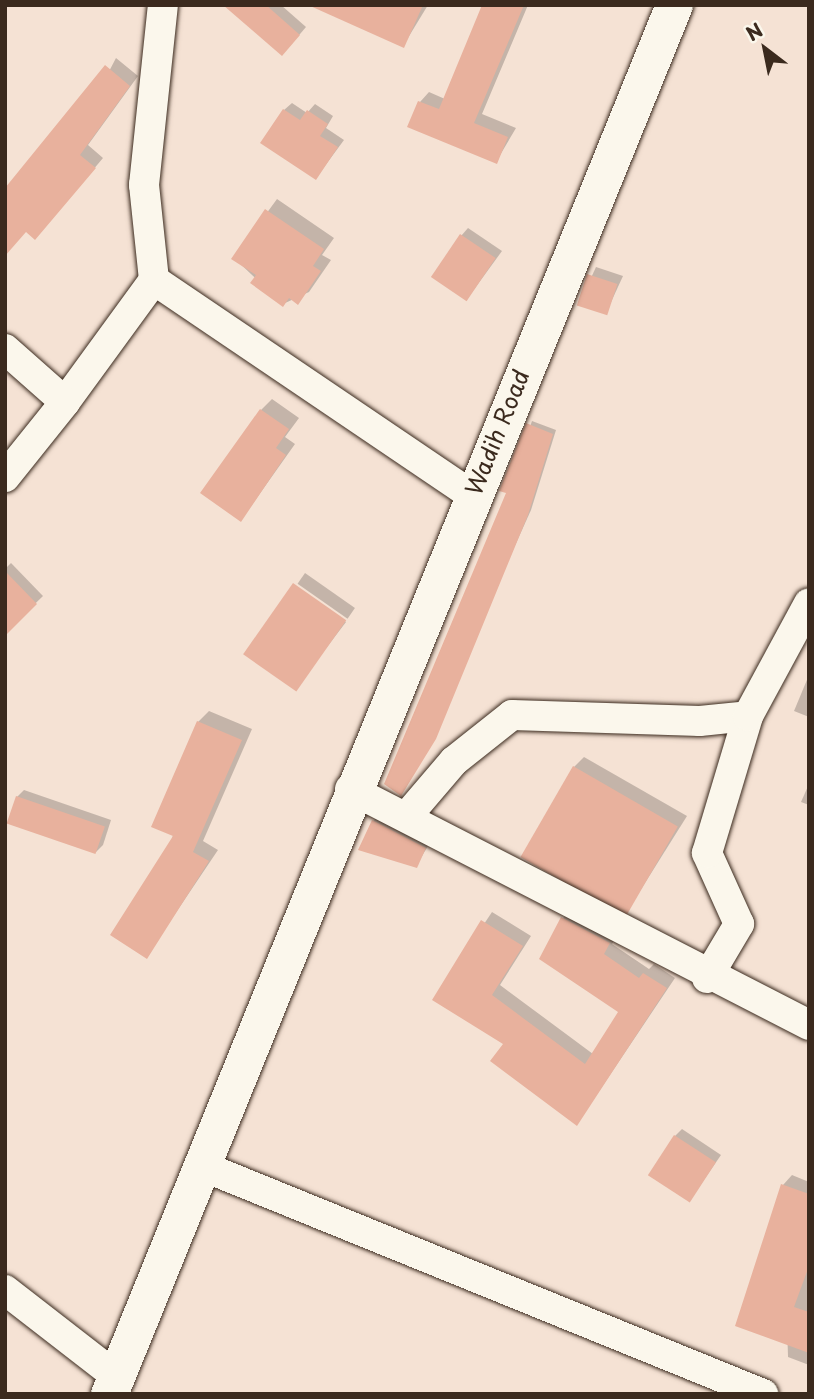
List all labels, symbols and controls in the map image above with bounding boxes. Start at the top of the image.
north arrow [730,14,800,84]
text: N [740,15,768,47]
street label: Wadih Road [459,366,535,498]

